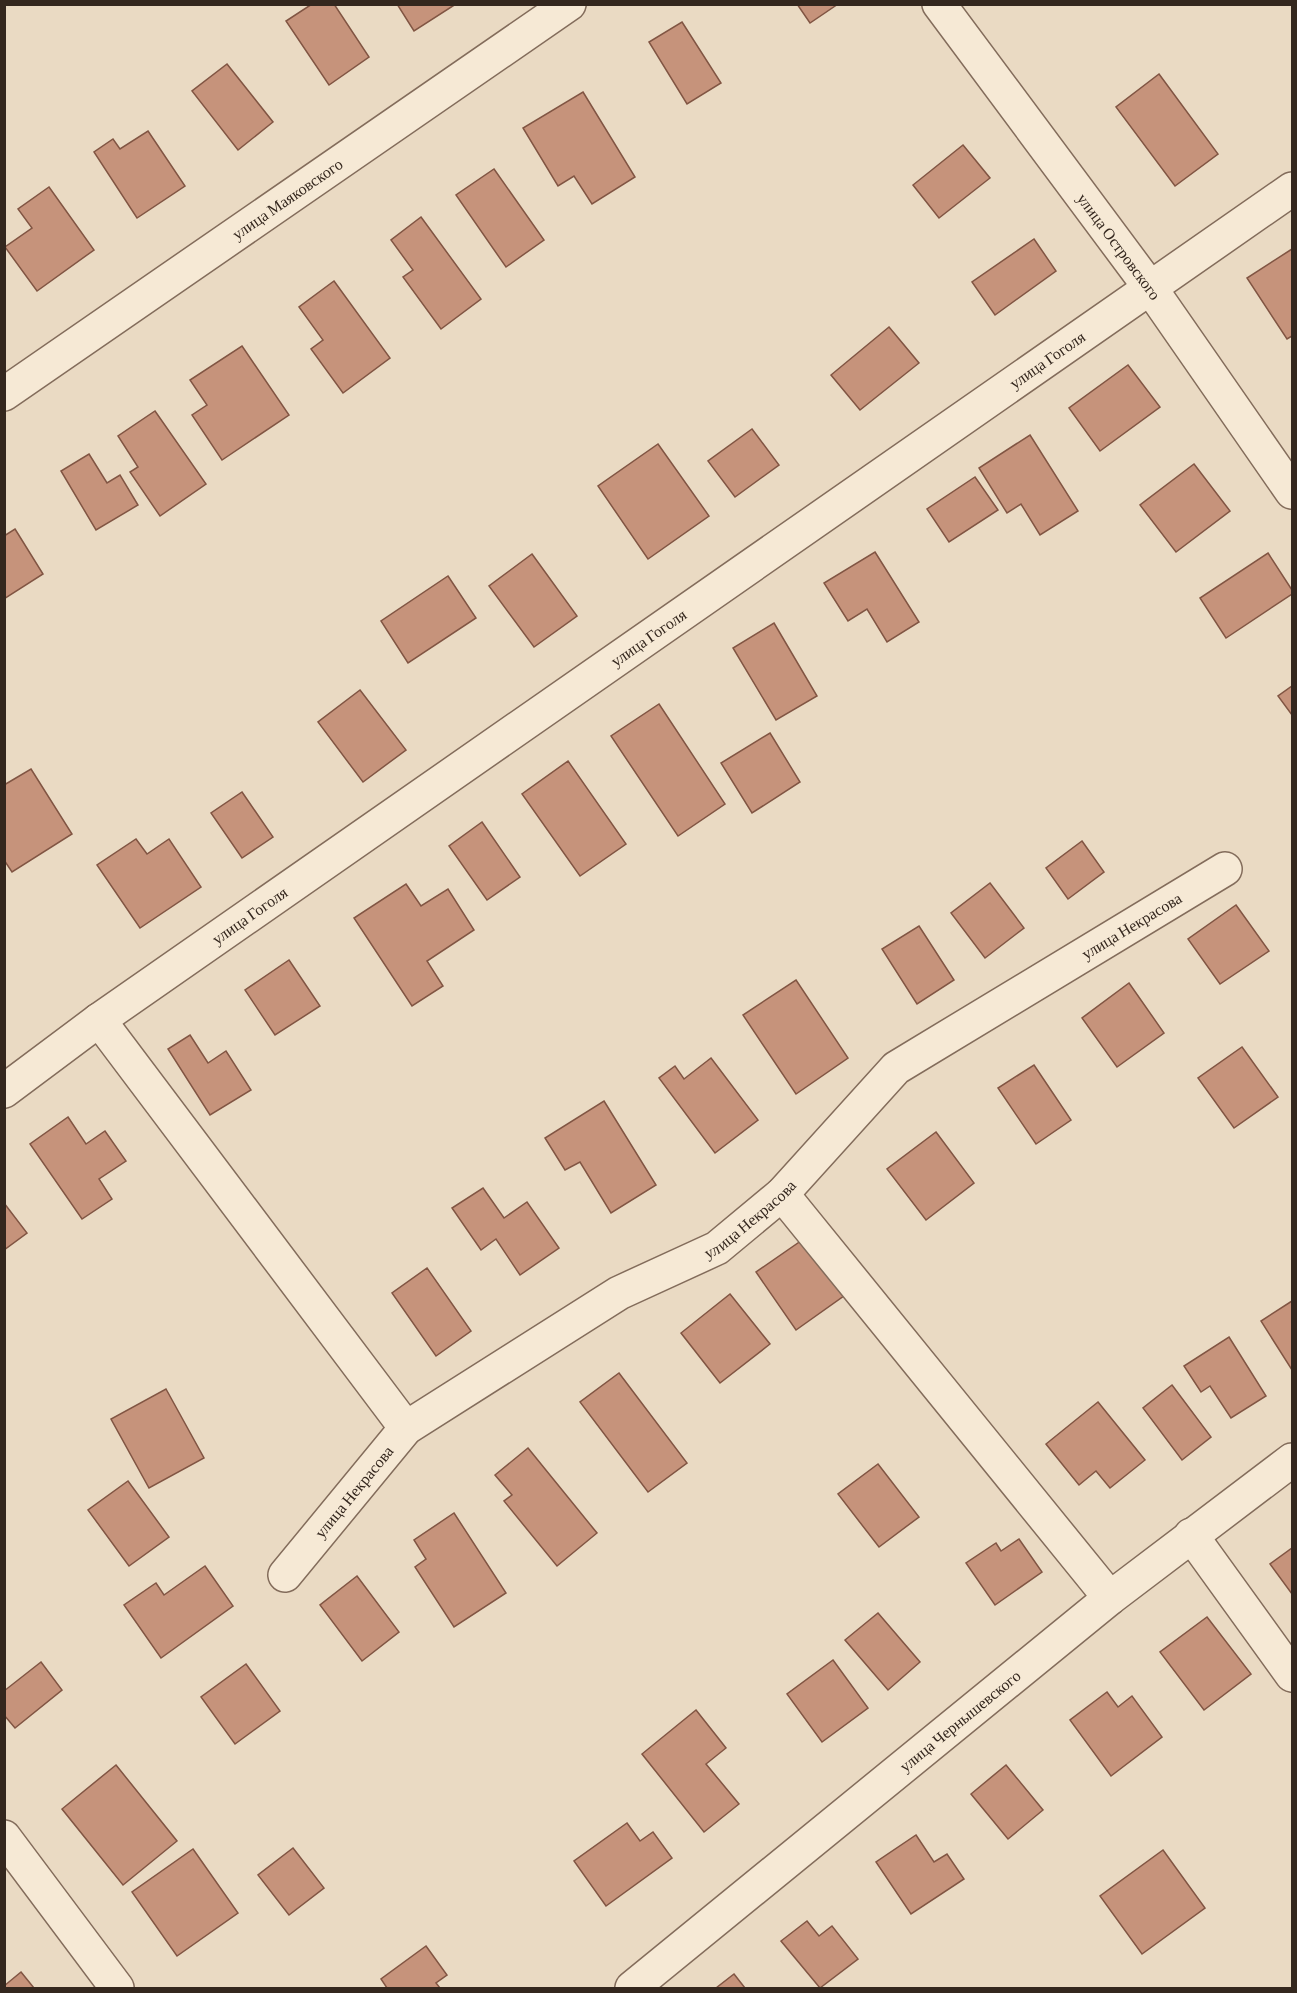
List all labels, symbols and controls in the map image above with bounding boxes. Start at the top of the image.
street label: улица Маяковского [229,155,346,244]
street label: улица Островского [1073,190,1164,303]
street label: улица Гоголя [1007,328,1089,393]
street label: улица Гоголя [608,605,690,671]
street label: улица Гоголя [209,883,291,948]
street label: улица Некрасова [1079,889,1185,964]
street label: улица Некрасова [702,1177,799,1263]
street label: улица Некрасова [311,1443,397,1542]
street label: улица Чернышевского [896,1667,1024,1776]

